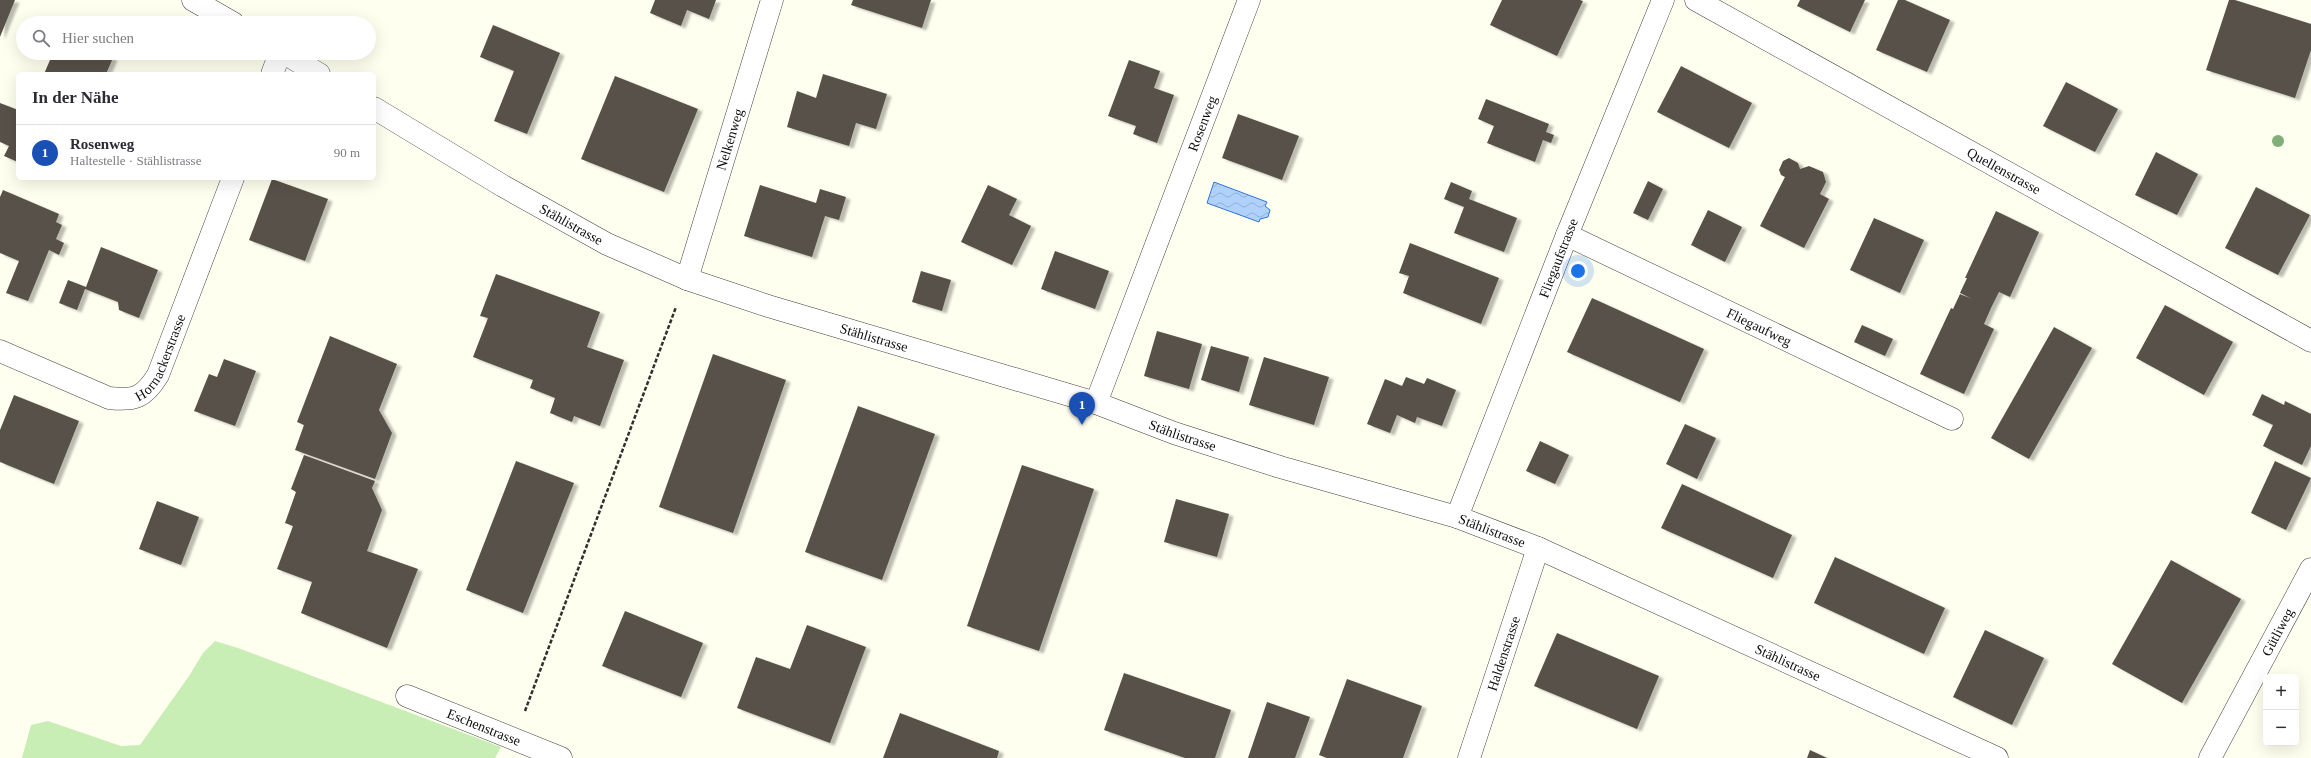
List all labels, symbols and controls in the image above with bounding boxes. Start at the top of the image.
search box [16,16,376,60]
icon: search [30,27,52,49]
text: Hier suchen [62,30,134,46]
text: In der Nähe [32,88,119,107]
street label: Rosenweg [1185,94,1220,154]
street label: Nelkenweg [714,107,746,172]
text: Rosenweg [70,136,134,152]
text: 1 [42,145,48,160]
text: 90 m [334,145,360,160]
street label: Quellenstrasse [1964,145,2043,197]
text: Haltestelle · Stählistrasse [70,153,201,168]
street label: Stählistrasse [537,201,605,248]
street label: Fliegaufstrasse [1536,216,1581,300]
your location [1568,261,1588,281]
street label: Fliegaufweg [1724,305,1794,349]
street label: Hornackerstrasse [132,312,188,404]
street label: Stählistrasse [838,321,910,355]
pin: 1 [1069,392,1095,425]
street label: Stählistrasse [1147,417,1218,454]
street label: Stählistrasse [1457,511,1527,550]
street label: Gütliweg [2259,606,2297,659]
street label: Haldenstrasse [1485,614,1523,693]
street label: Stählistrasse [1753,641,1823,684]
map controls [2263,674,2299,746]
button: + [2263,674,2299,710]
street label: Eschenstrasse [445,706,523,749]
button: − [2263,710,2299,746]

